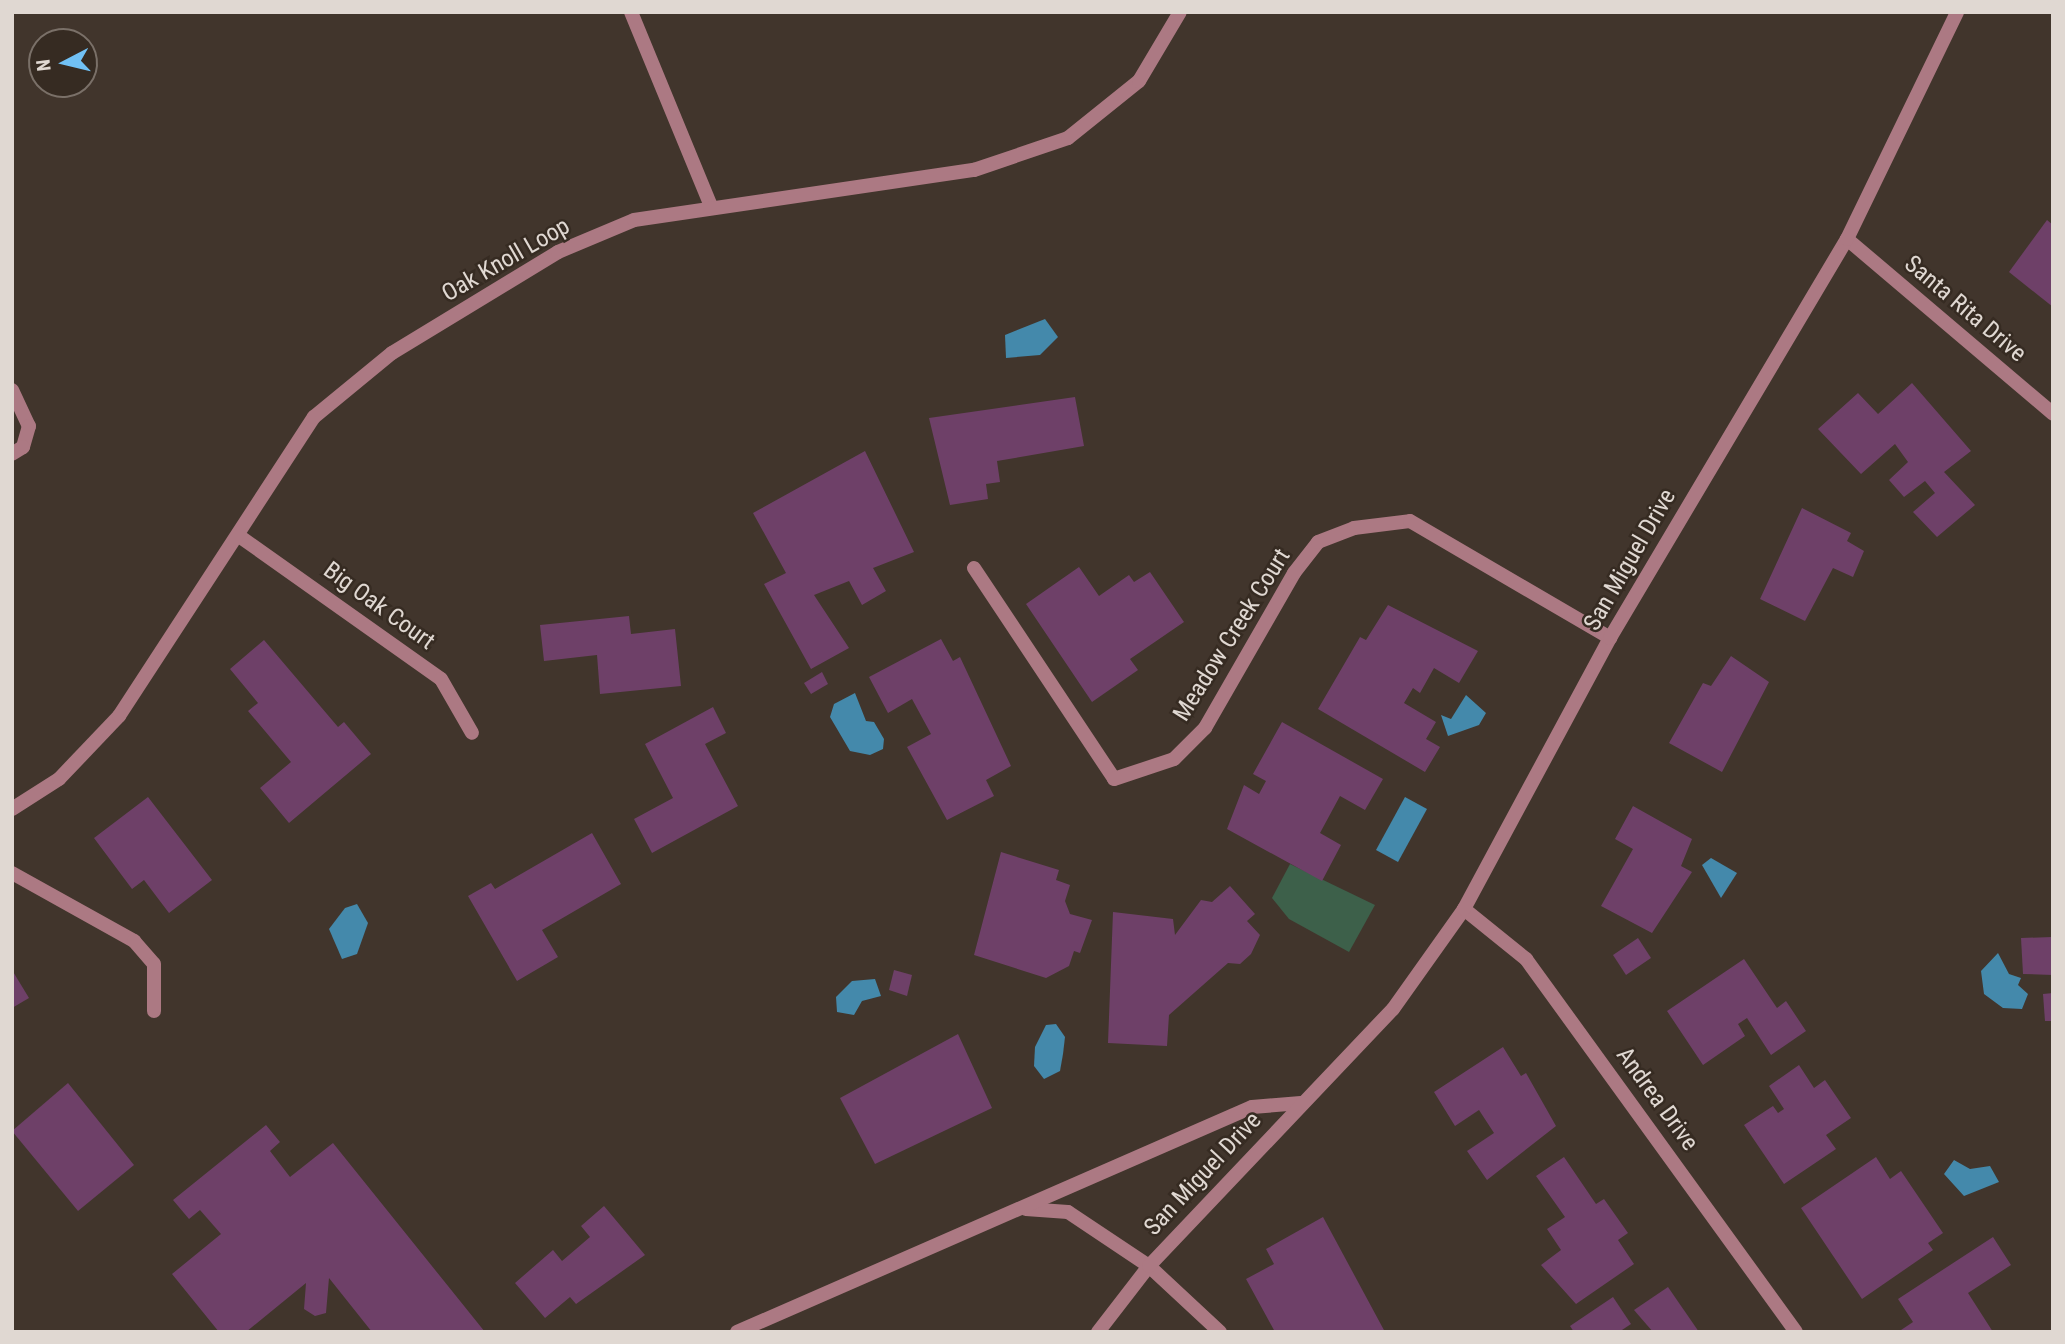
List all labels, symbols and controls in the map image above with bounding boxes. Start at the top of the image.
north arrow [28,28,98,98]
text: N [32,58,56,73]
street label: Oak Knoll Loop [437,212,575,308]
street label: Santa Rita Drive [1898,250,2032,368]
street label: San Miguel Drive [1578,484,1682,636]
street label: Meadow Creek Court [1167,544,1297,726]
street label: Big Oak Court [318,556,440,656]
street label: Andrea Drive [1610,1042,1704,1156]
street label: San Miguel Drive [1138,1106,1268,1242]

